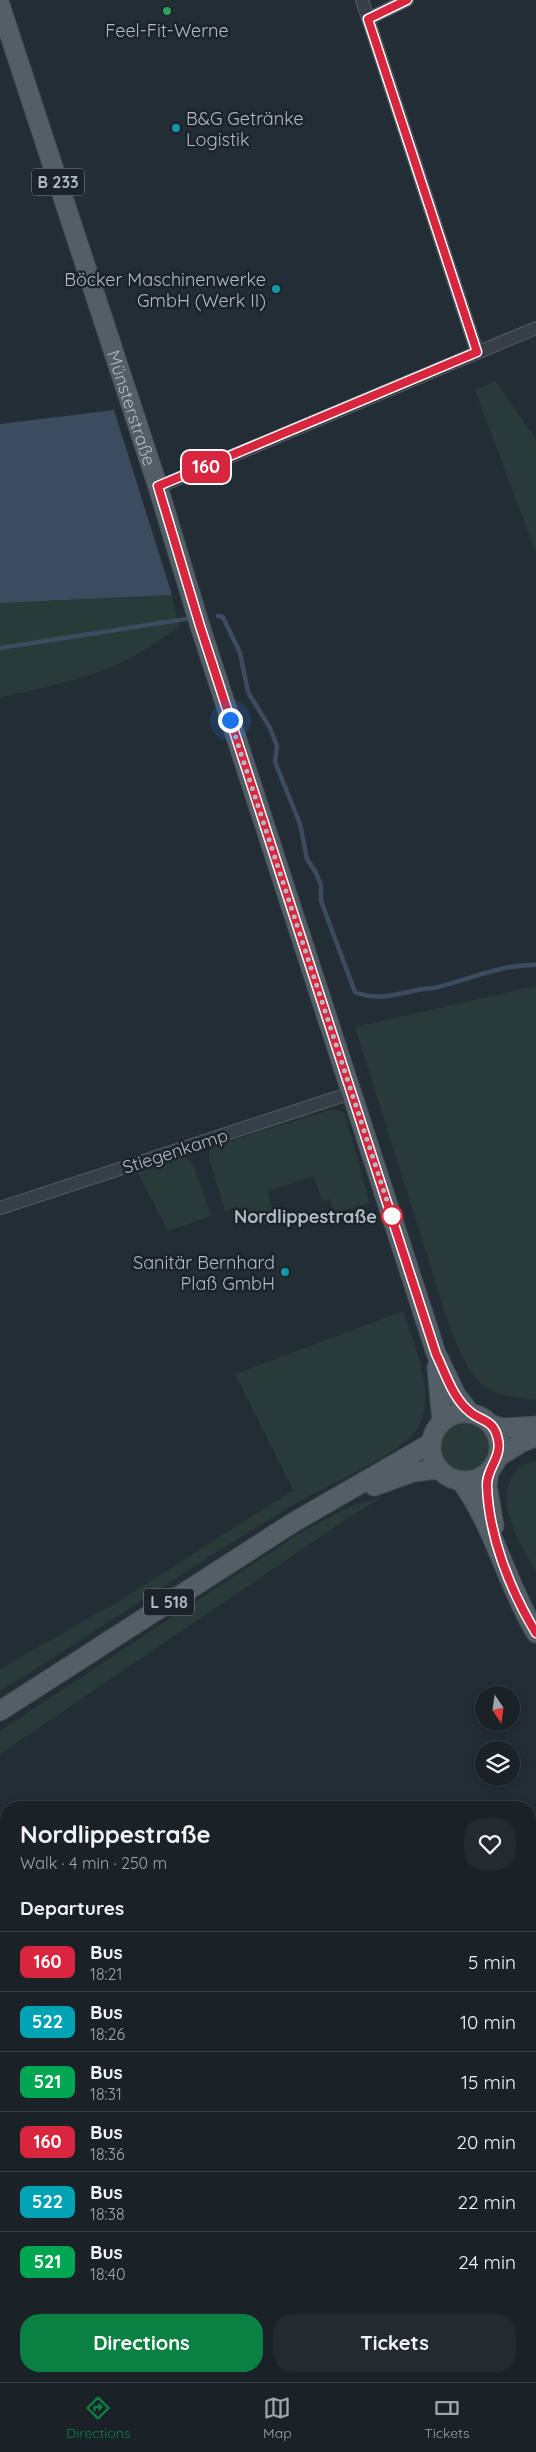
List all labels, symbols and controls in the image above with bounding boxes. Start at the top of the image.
marker: Feel-Fit-Werne [161,5,173,17]
place label: Feel-Fit-Werne [105,19,229,42]
place label: B&G Getränke Logistik [186,107,304,151]
marker: B&G Getränke Logistik [170,122,182,134]
road number: B 233 [32,168,84,196]
place label: Böcker Maschinenwerke GmbH (Werk II) [64,268,266,312]
marker: Böcker Maschinenwerke GmbH (Werk II) [270,283,282,295]
street label: Münsterstraße [102,347,162,469]
line badge: 160 [177,451,235,483]
text: 160 [192,455,220,478]
your location [218,708,243,733]
street label: Stiegenkamp [119,1123,231,1179]
place label: Nordlippestraße [234,1205,377,1228]
marker: Nordlippestraße [381,1205,403,1227]
place label: Sanitär Bernhard Plaß GmbH [133,1251,275,1295]
marker: Sanitär Bernhard Plaß GmbH [279,1266,291,1278]
road number: L 518 [144,1588,194,1615]
north arrow [475,1686,520,1731]
map controls [475,1686,520,1786]
button: layers [475,1741,520,1786]
button: heart [464,1818,516,1870]
text: Nordlippestraße [20,1819,211,1849]
text: Walk · 4 min · 250 m [20,1853,167,1873]
text: Departures [20,1896,124,1920]
text: Bus [90,1940,123,1964]
text: 160 [33,1950,62,1973]
text: 5 min [468,1950,516,1974]
text: 18:21 [90,1964,122,1984]
text: Bus [90,2000,123,2024]
text: 522 [32,2010,63,2033]
text: 10 min [460,2010,516,2034]
text: 18:26 [90,2024,125,2044]
text: Bus [90,2060,123,2084]
text: 521 [34,2070,61,2093]
text: 15 min [461,2070,516,2094]
text: 18:31 [90,2084,122,2104]
text: Bus [90,2120,123,2144]
text: 160 [33,2130,62,2153]
text: 20 min [457,2130,516,2154]
text: 18:36 [90,2144,125,2164]
text: Bus [90,2180,123,2204]
text: 522 [32,2190,63,2213]
text: 22 min [457,2190,516,2214]
text: 18:38 [90,2204,125,2224]
text: Bus [90,2240,123,2264]
text: 521 [34,2250,61,2273]
text: 24 min [458,2250,516,2274]
text: 18:40 [90,2264,126,2284]
button: Directions [20,2314,263,2372]
button: Tickets [273,2314,516,2372]
tab: Directions [66,2394,130,2442]
tab: Map [263,2394,292,2442]
tab: Tickets [424,2394,470,2442]

